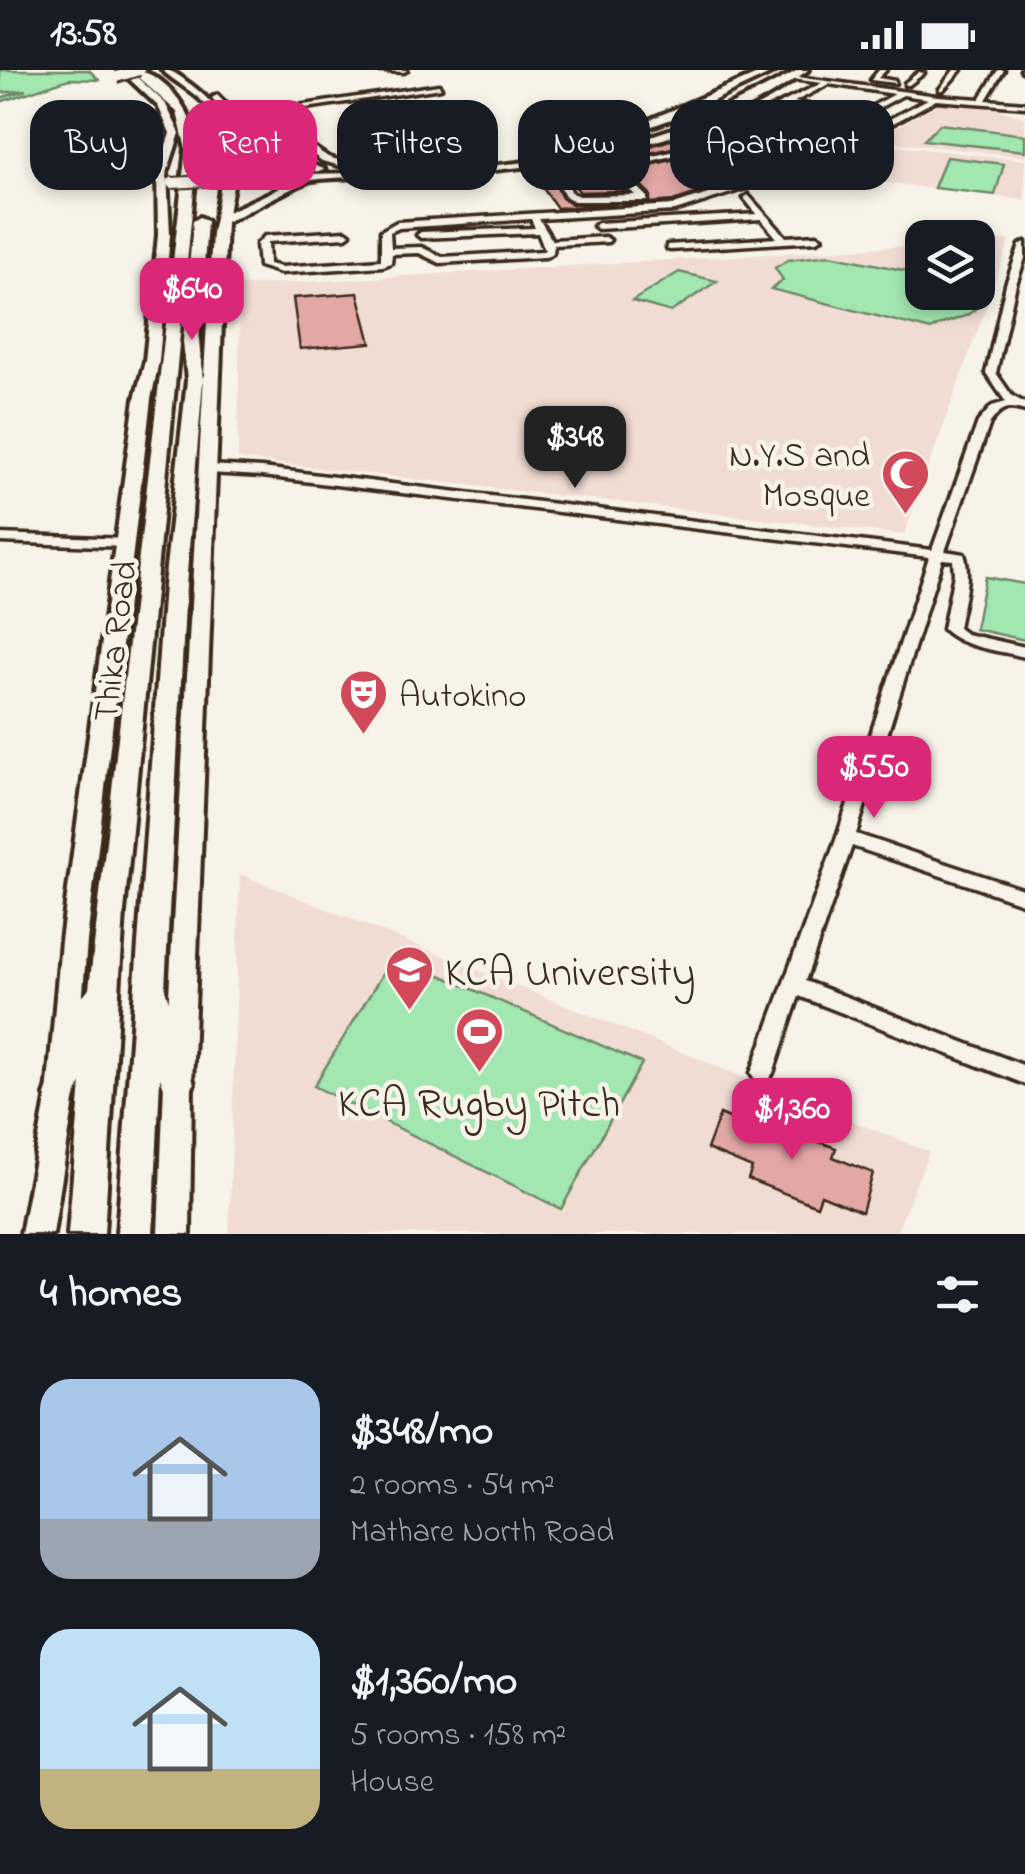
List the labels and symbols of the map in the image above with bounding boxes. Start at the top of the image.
pin: $640 [133,258,251,343]
pin: $348 [516,406,634,491]
place label: N.Y.S and Mosque [729,432,870,523]
mosque icon: N.Y.S and Mosque [879,448,931,516]
street label: Thika Road [82,558,153,725]
theatre icon: Autokino [338,668,390,736]
place label: Autokino [399,672,526,723]
pin: $550 [815,736,933,821]
school or university icon: KCA University [384,944,436,1012]
place label: KCA University [445,944,695,1005]
sports icon: KCA Rugby Pitch [453,1006,505,1074]
place label: KCA Rugby Pitch [338,1075,620,1136]
pin: $1,360 [711,1078,873,1163]

